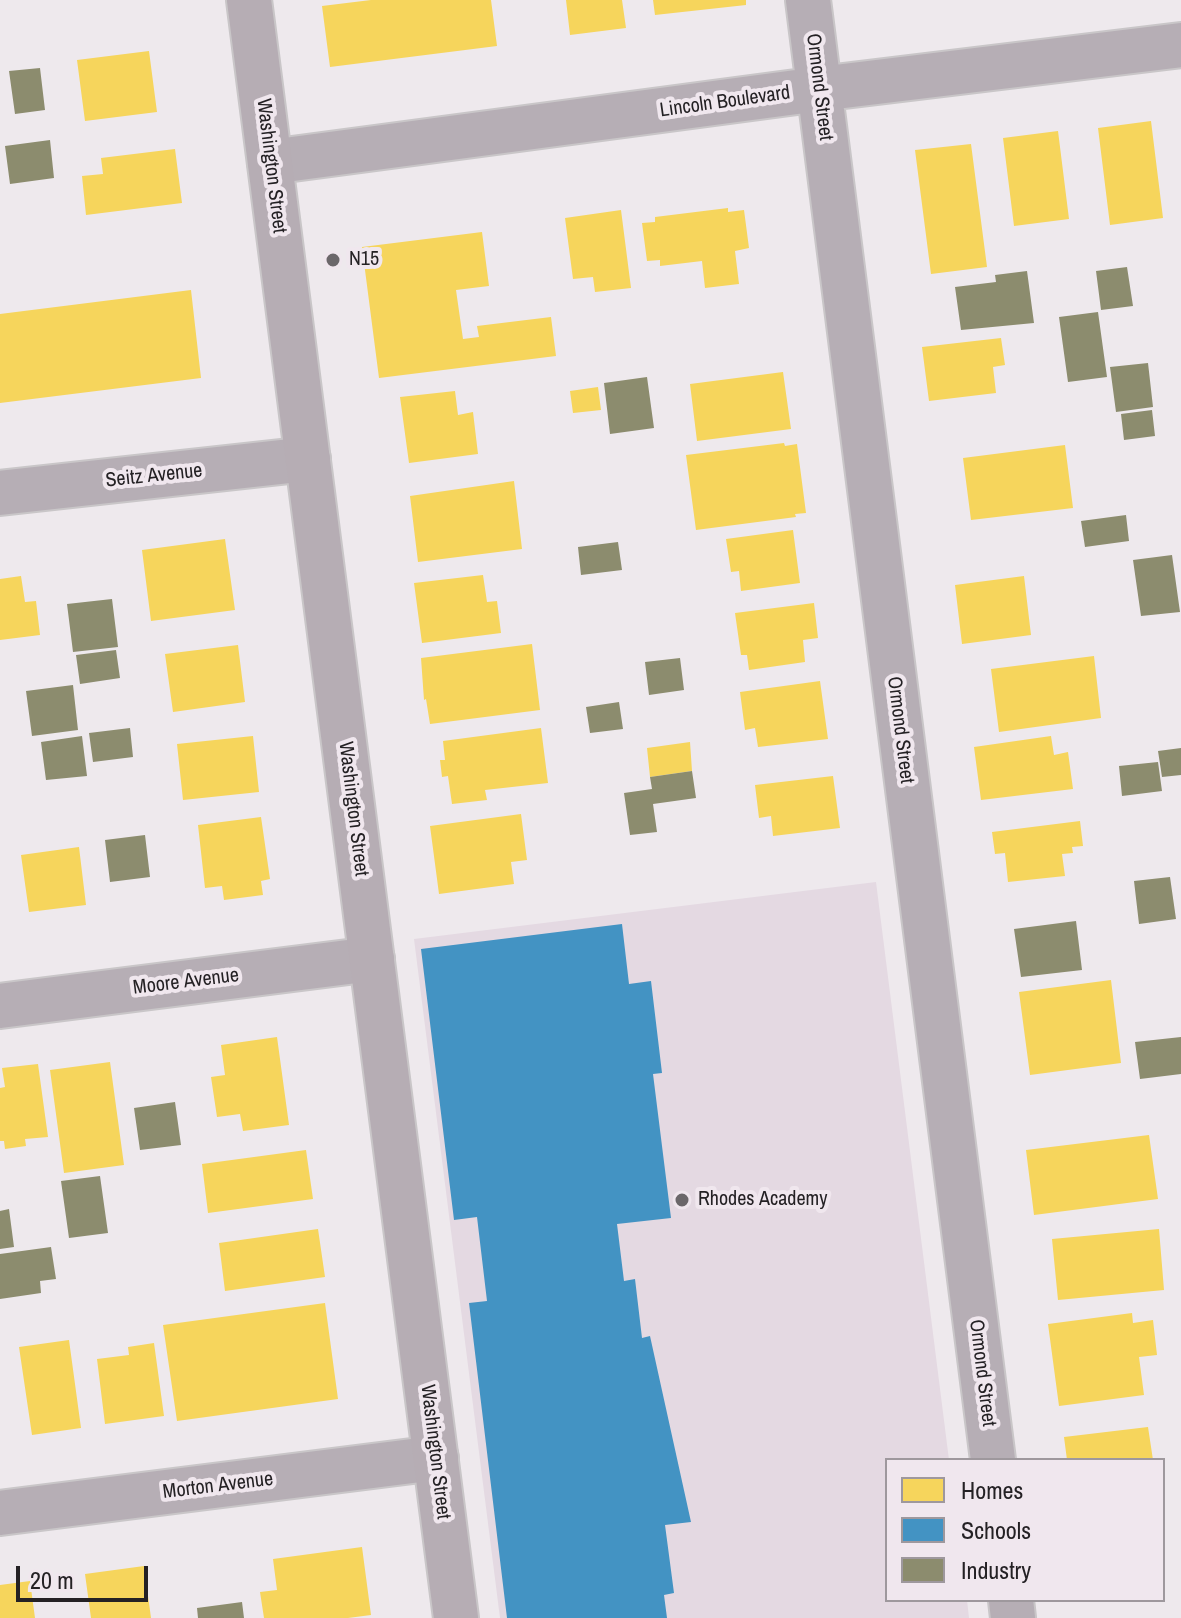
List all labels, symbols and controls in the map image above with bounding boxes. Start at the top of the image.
street label: Ormond Street [801,32,837,142]
street label: Lincoln Boulevard [658,81,792,123]
street label: Washington Street [251,97,291,235]
place label: N15 [349,248,379,272]
marker: N15 [324,251,342,269]
street label: Seitz Avenue [104,459,204,493]
street label: Ormond Street [882,675,918,785]
street label: Washington Street [333,740,373,878]
street label: Moore Avenue [132,964,240,1000]
place label: Rhodes Academy [698,1188,827,1212]
marker: Rhodes Academy [673,1191,691,1209]
street label: Ormond Street [964,1318,1000,1428]
street label: Washington Street [415,1383,455,1521]
legend [885,1458,1165,1602]
street label: Morton Avenue [161,1467,275,1505]
text: Homes [961,1474,1023,1506]
text: Schools [961,1514,1031,1546]
scale bar [20,1550,152,1600]
text: Industry [961,1554,1031,1586]
text: 20 m [30,1564,74,1596]

